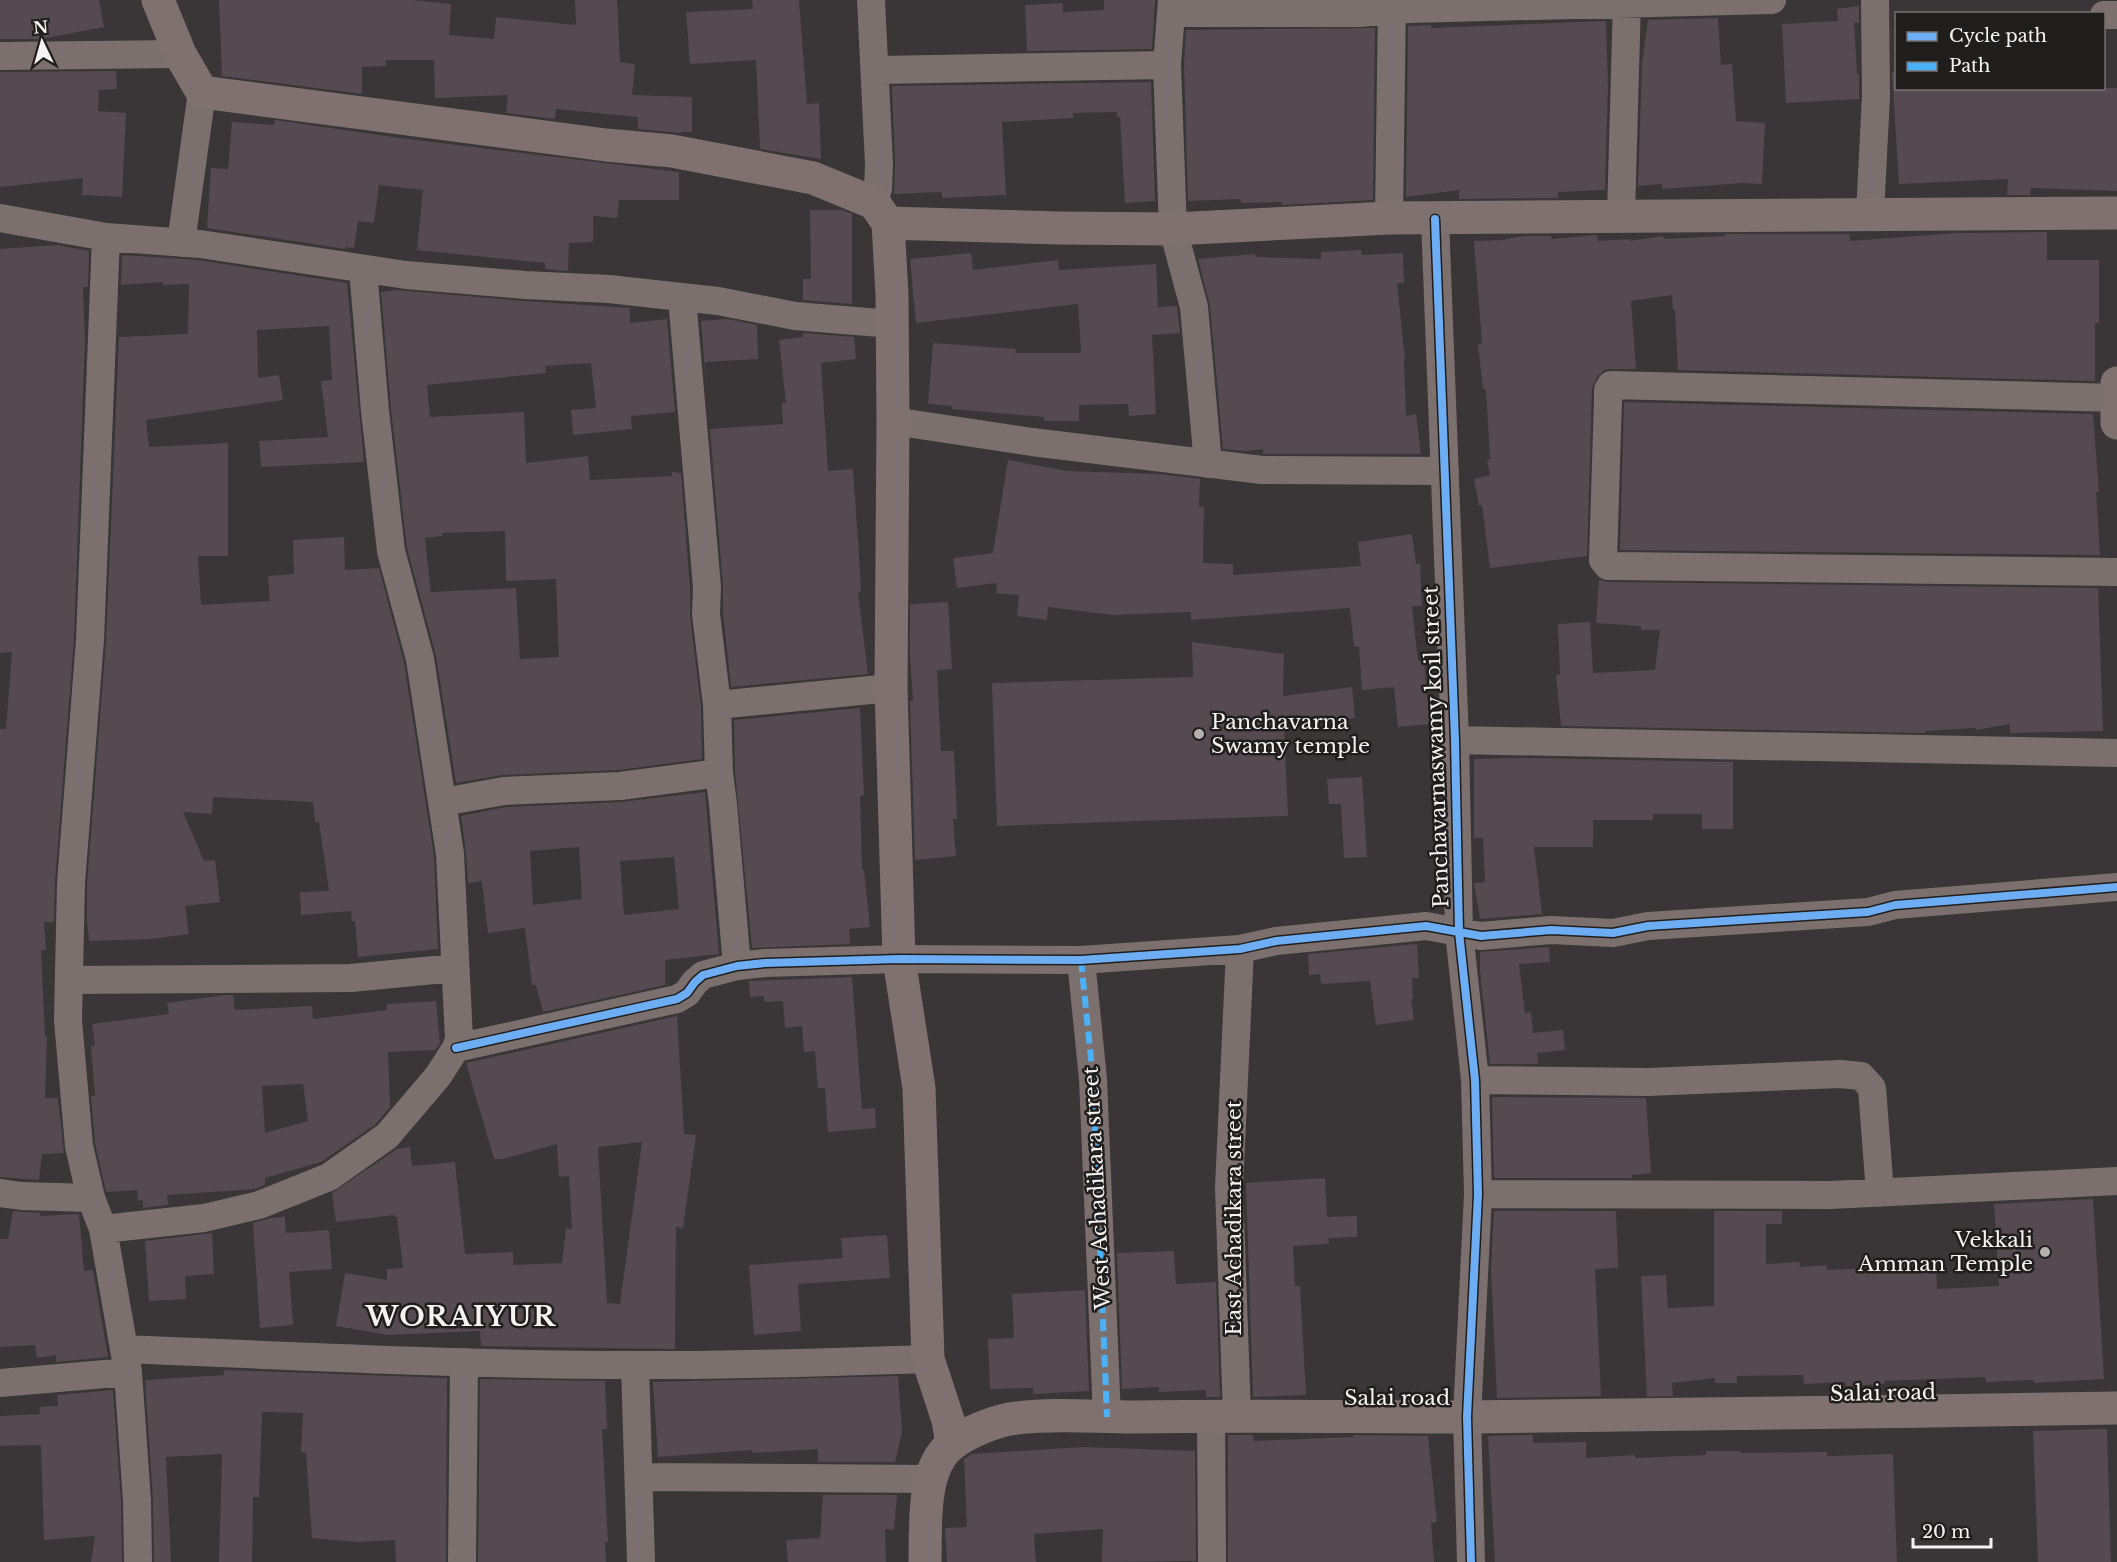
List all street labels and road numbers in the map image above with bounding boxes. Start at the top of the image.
street label: Panchavarnaswamy koil street [1417,585,1455,909]
street label: West Achadikara street [1078,1066,1116,1311]
street label: East Achadikara street [1221,1100,1247,1336]
street label: Salai road [1830,1379,1936,1407]
street label: Salai road [1344,1385,1450,1411]

